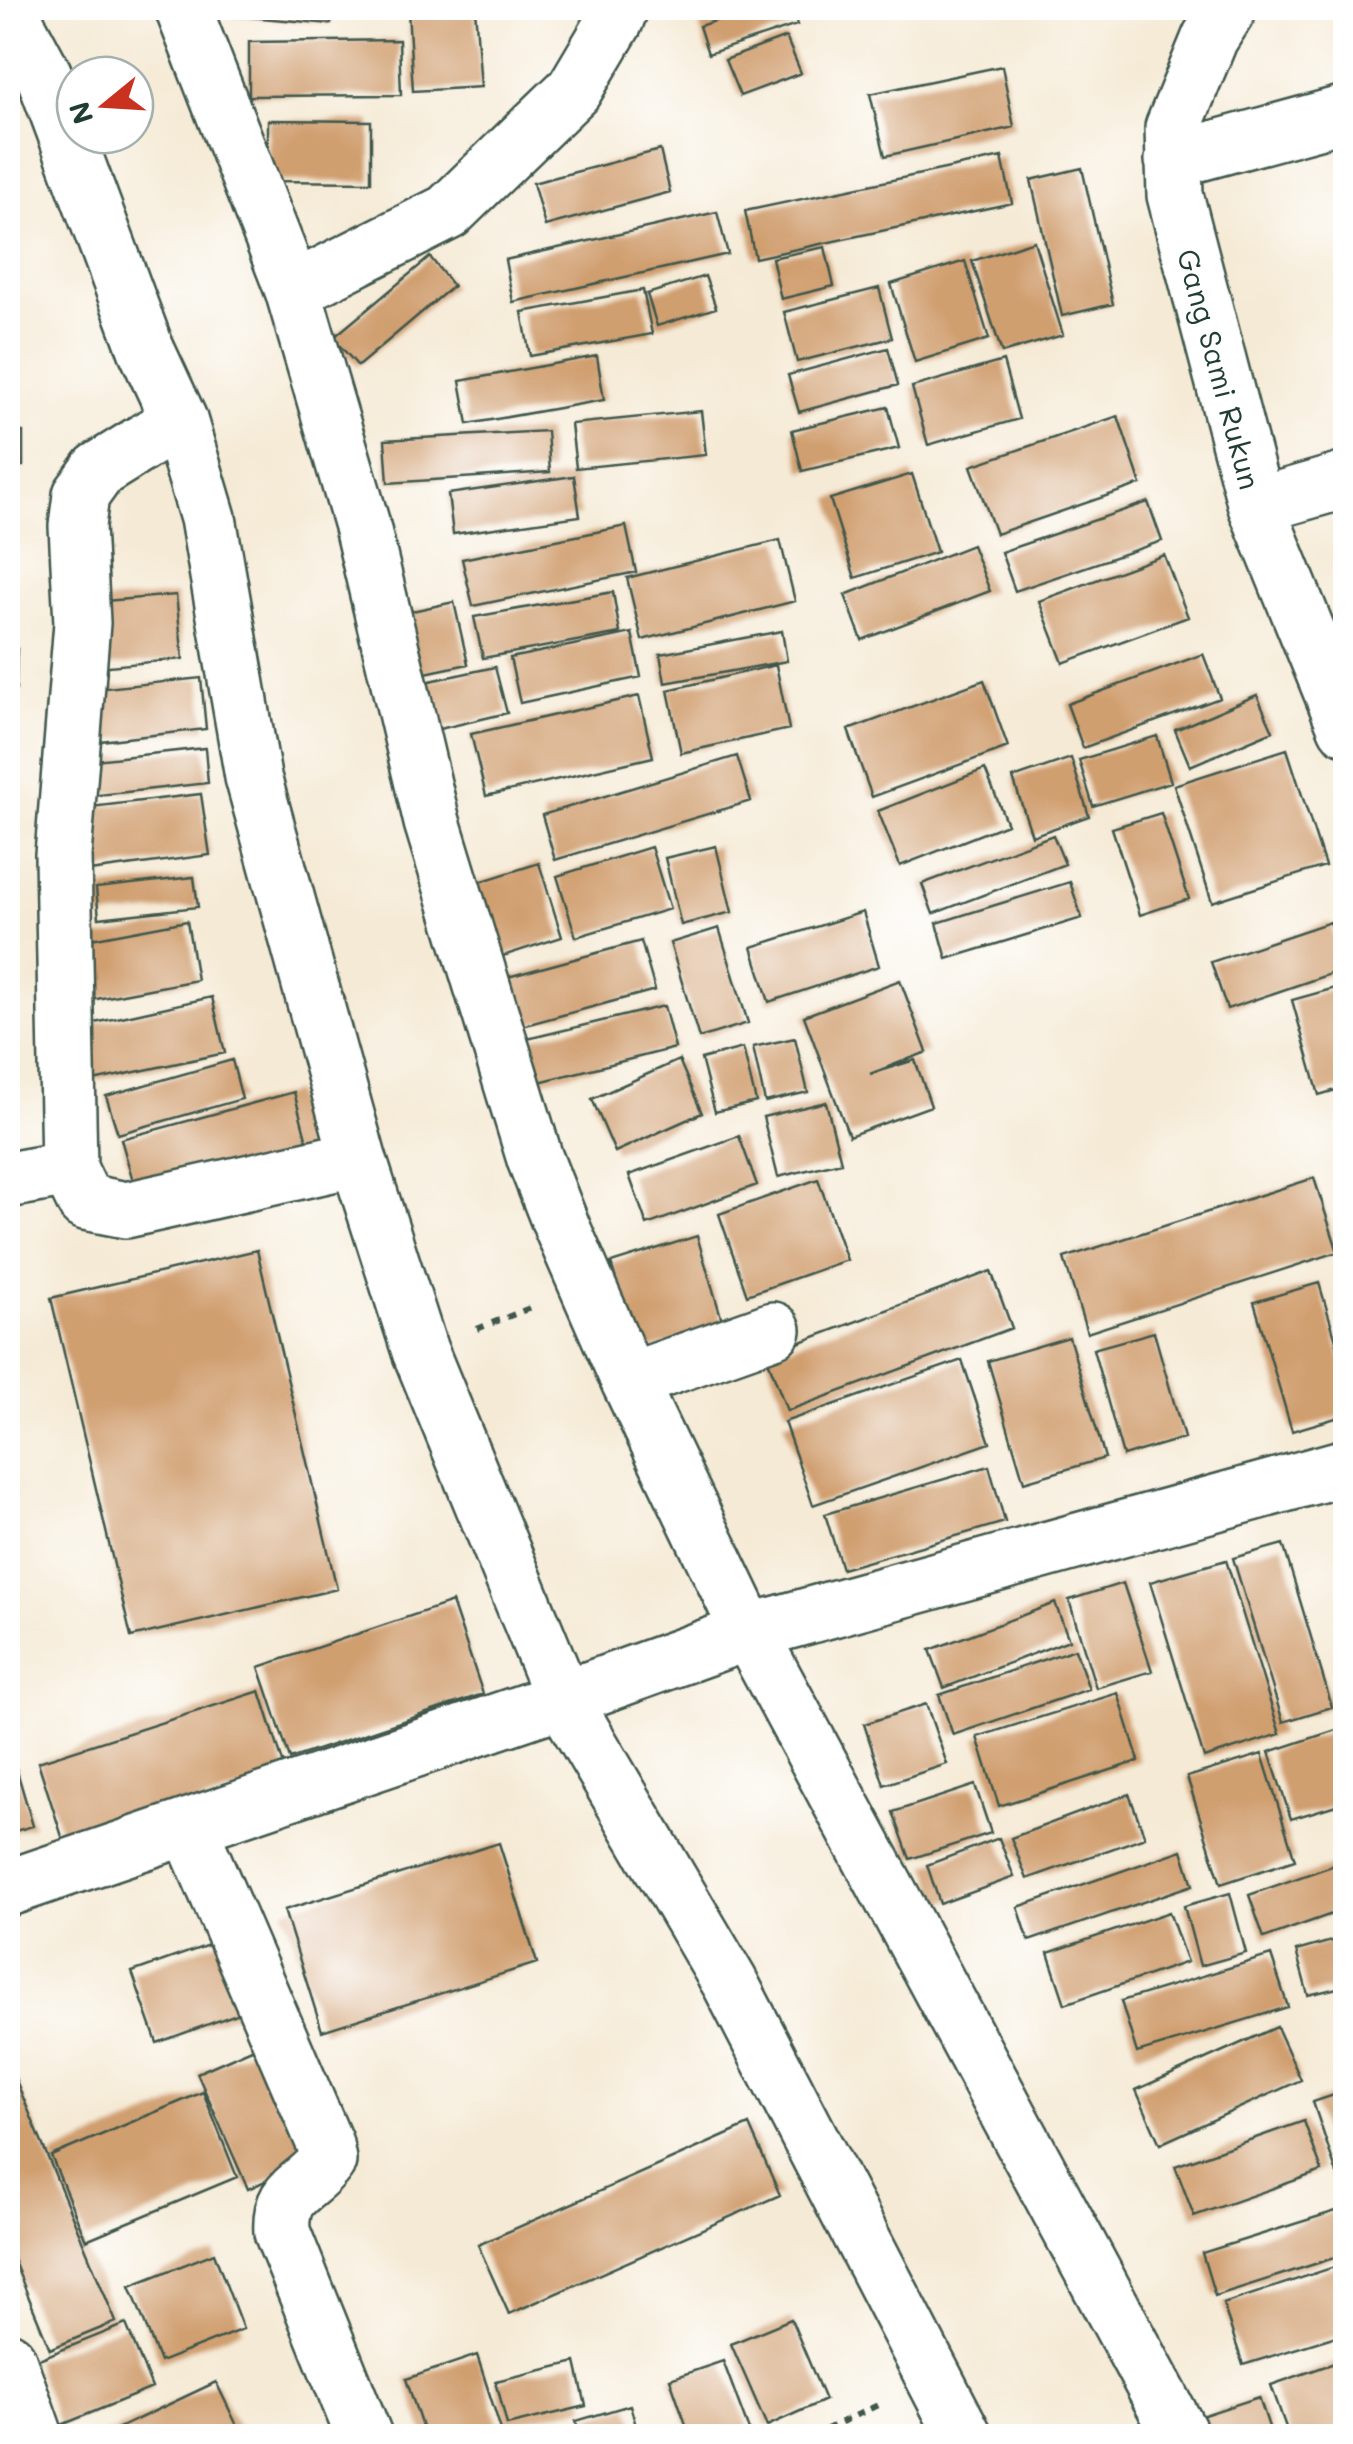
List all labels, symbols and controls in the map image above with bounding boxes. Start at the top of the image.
north arrow [55,55,155,155]
text: N [60,97,101,129]
street label: Gang Sami Rukun [1169,244,1271,494]

